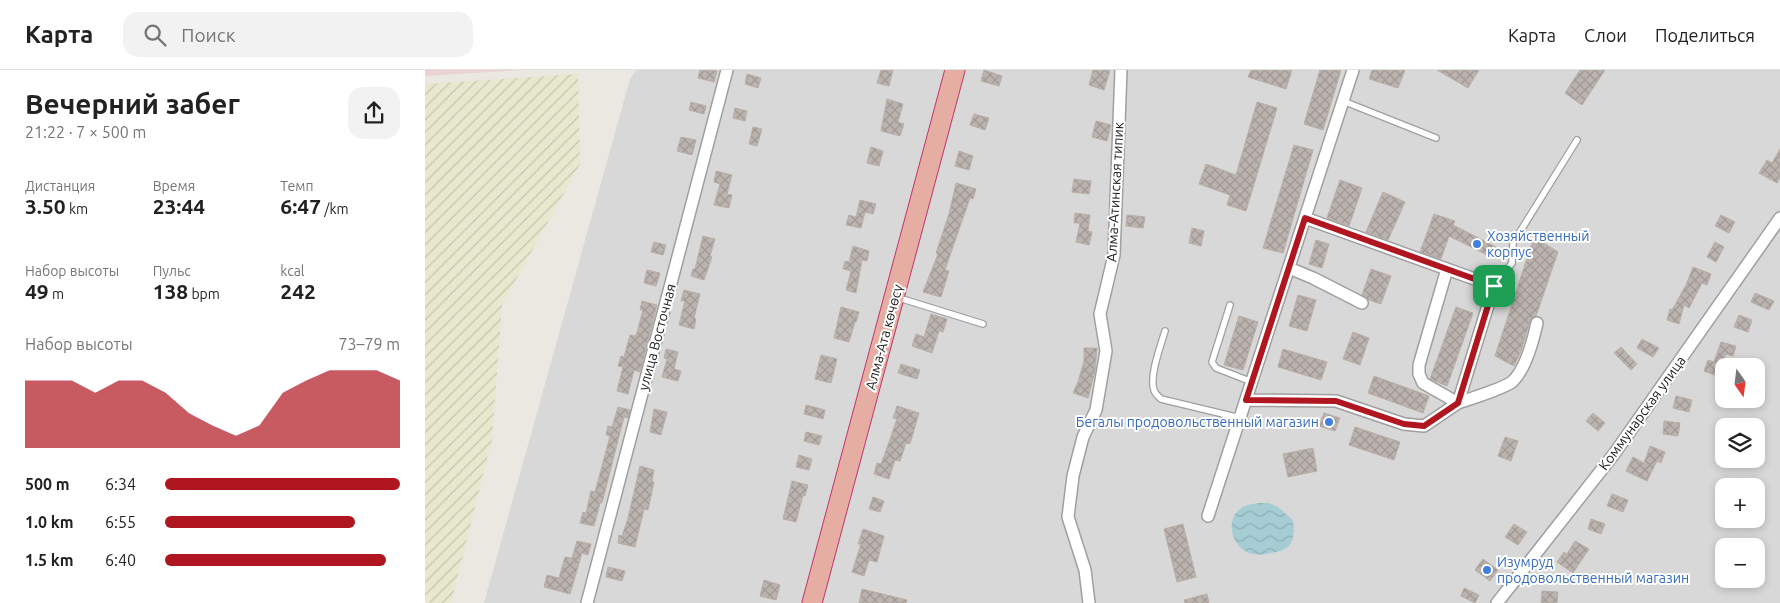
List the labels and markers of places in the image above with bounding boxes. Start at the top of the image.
place label: Хозяйственный корпус [1487,228,1590,260]
marker: Хозяйственный корпус [1471,238,1483,250]
pin [1473,265,1515,307]
place label: Бегалы продовольственный магазин [1076,414,1319,430]
marker: Бегалы продовольственный магазин [1323,416,1335,428]
place label: Изумруд продовольственный магазин [1497,554,1689,586]
marker: Изумруд продовольственный магазин [1481,564,1493,576]

